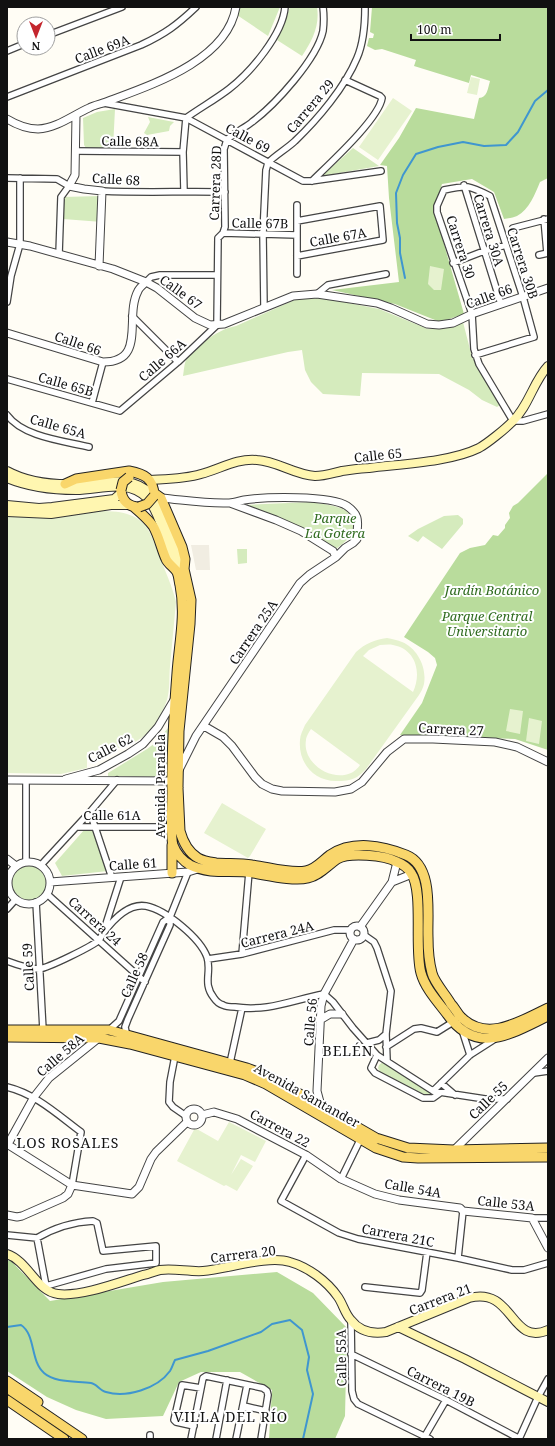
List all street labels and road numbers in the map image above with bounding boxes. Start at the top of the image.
street label: Calle 69A [72,30,133,68]
street label: Carrera 29 [282,75,338,137]
street label: Calle 69 [222,119,274,157]
street label: Calle 68A [101,132,160,151]
street label: Carrera 28D [205,145,225,221]
street label: Calle 68 [91,169,141,189]
street label: Carrera 30A [469,192,509,269]
street label: Carrera 30 [442,213,480,281]
street label: Calle 67B [231,214,289,232]
street label: Calle 67A [308,223,369,251]
street label: Carrera 30B [503,225,543,301]
street label: Calle 67 [156,271,206,313]
street label: Calle 66 [463,279,515,313]
street label: Calle 66 [52,327,104,359]
street label: Calle 66A [134,334,190,386]
street label: Calle 65B [36,368,96,400]
street label: Calle 65A [28,409,89,443]
street label: Calle 65 [353,444,403,466]
street label: Carrera 25A [225,595,282,668]
street label: Carrera 27 [418,718,484,740]
street label: Calle 62 [84,729,136,767]
street label: Avenida Paralela [151,734,169,838]
street label: Calle 61A [83,806,142,824]
street label: Calle 61 [108,853,158,875]
street label: Carrera 24 [65,892,126,950]
street label: Carrera 24A [239,916,316,952]
street label: Calle 59 [18,942,38,992]
street label: Calle 58 [116,949,152,1001]
street label: Calle 56 [299,997,321,1047]
street label: Calle 58A [32,1029,88,1081]
street label: Avenida Santander [251,1058,363,1132]
street label: Calle 55 [464,1077,512,1123]
street label: Carrera 22 [247,1105,313,1151]
street label: Calle 54A [383,1174,444,1202]
street label: Calle 53A [477,1191,536,1215]
street label: Carrera 21C [360,1219,436,1251]
street label: Carrera 20 [209,1241,277,1267]
street label: Carrera 21 [406,1279,474,1319]
street label: Calle 55A [331,1328,350,1387]
street label: Carrera 19B [404,1361,478,1411]

